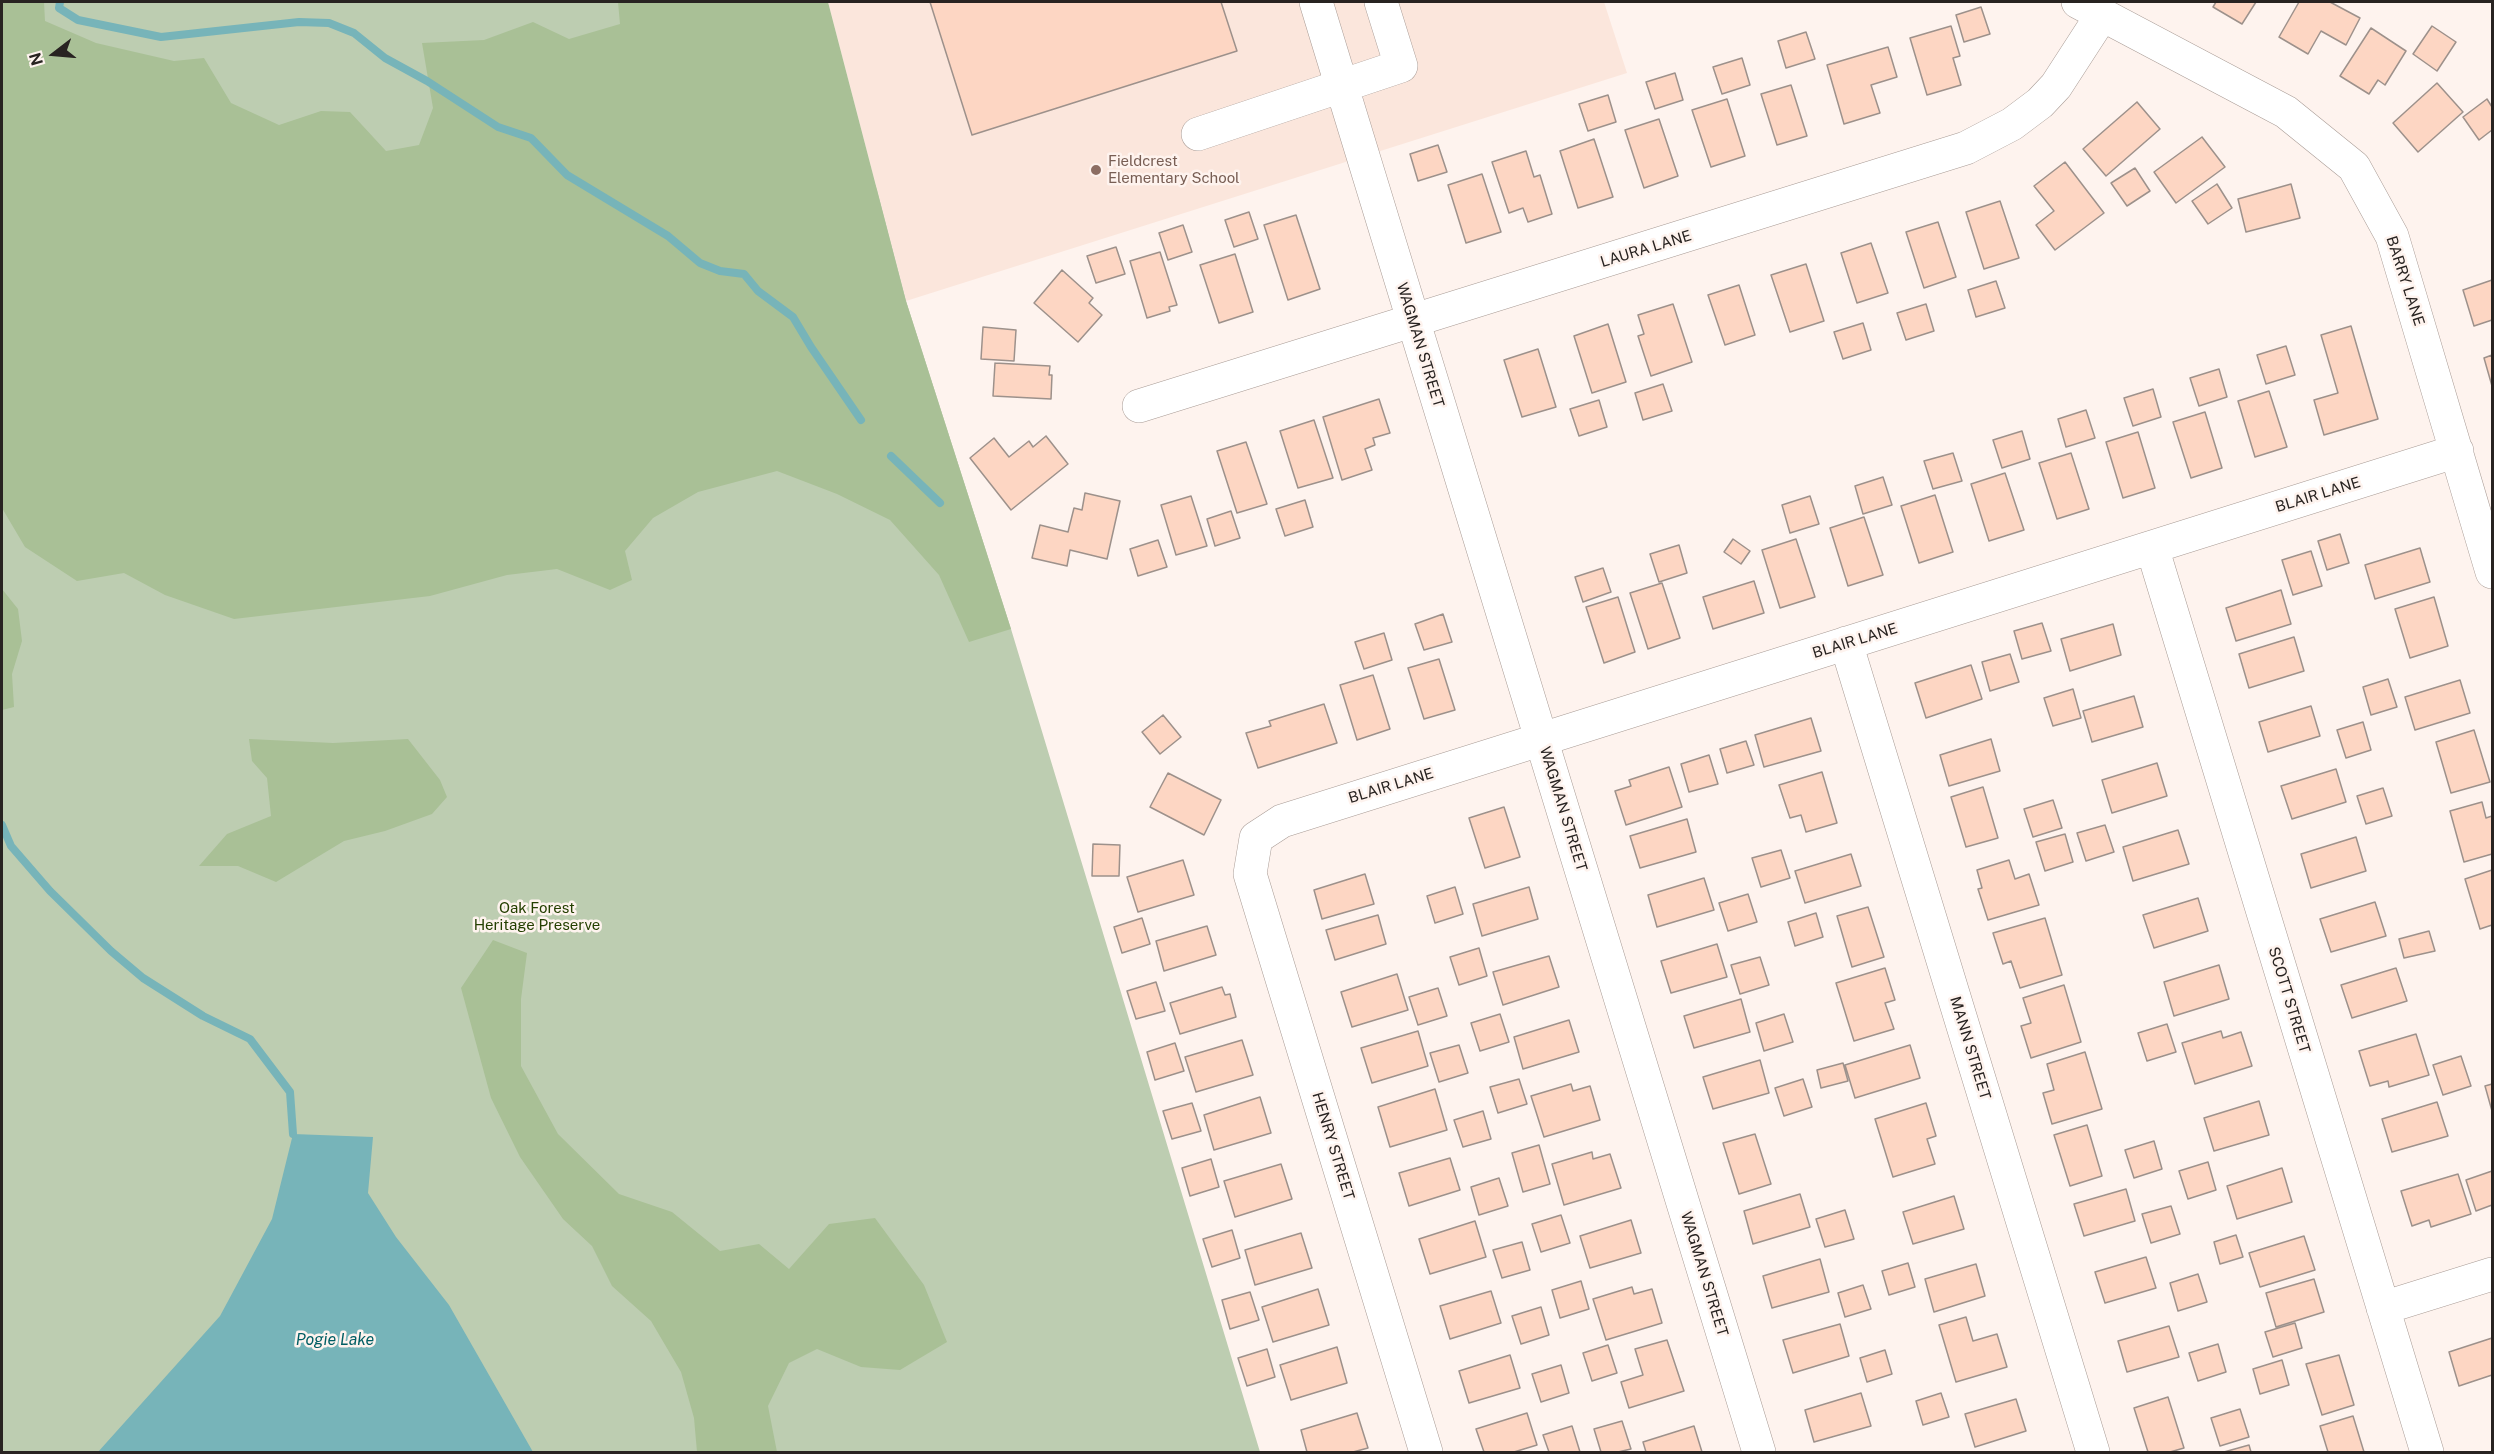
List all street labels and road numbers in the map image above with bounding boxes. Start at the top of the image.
street label: LAURA LANE [1598,227,1694,271]
street label: BARRY LANE [2382,234,2428,328]
street label: WAGMAN STREET [1392,281,1448,409]
street label: BLAIR LANE [2273,474,2363,516]
street label: BLAIR LANE [1810,620,1900,662]
street label: WAGMAN STREET [1535,745,1591,873]
street label: BLAIR LANE [1346,765,1436,807]
street label: SCOTT STREET [2264,945,2314,1055]
street label: MANN STREET [1946,994,1994,1102]
street label: HENRY STREET [1308,1090,1358,1202]
street label: WAGMAN STREET [1676,1210,1732,1338]

